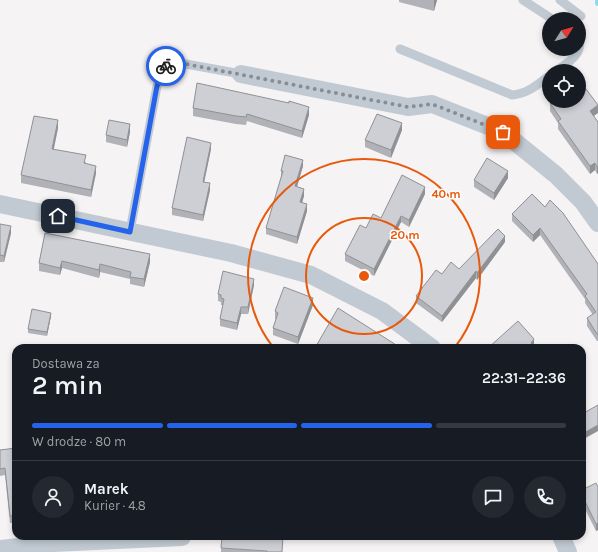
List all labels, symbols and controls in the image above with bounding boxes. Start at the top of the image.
north arrow [542,12,586,56]
map controls [542,12,586,108]
courier [146,46,186,86]
icon: bike [155,55,177,77]
button: locate [542,64,586,108]
pin [486,115,520,149]
icon: bag [492,121,514,143]
text: 40 m [431,187,461,201]
pin [41,199,75,233]
icon: home [47,205,69,227]
text: 20 m [390,228,420,242]
centre of rings [357,269,371,283]
text: Dostawa za [32,356,100,371]
text: 22:31–22:36 [482,369,566,387]
text: 2 min [32,370,103,401]
text: W drodze · 80 m [32,434,126,449]
button: person [32,476,74,518]
button: chat [472,476,514,518]
button: phone [524,476,566,518]
text: Marek [84,480,129,498]
text: Kurier · 4.8 [84,498,146,513]

